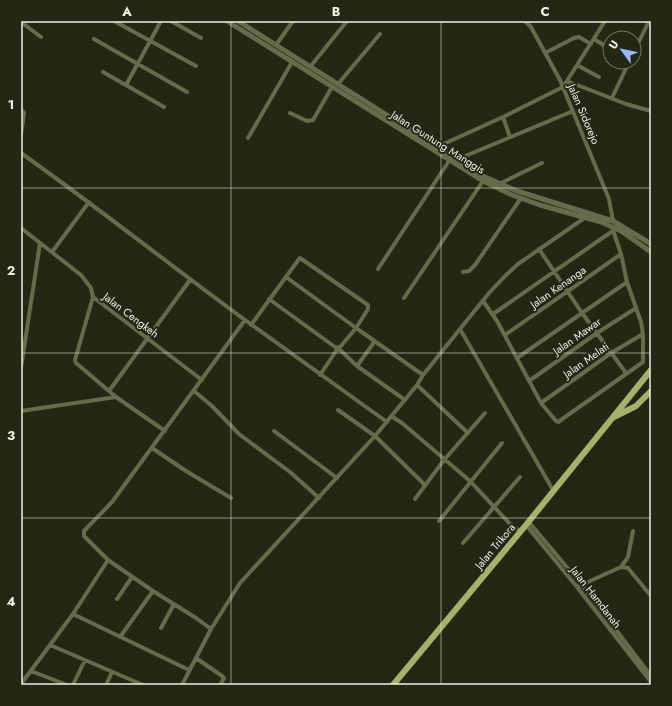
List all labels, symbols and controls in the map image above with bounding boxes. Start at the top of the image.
text: A [121,2,132,21]
text: B [332,2,341,21]
text: C [540,2,550,21]
north arrow [602,30,642,70]
text: U [605,37,622,52]
street label: Jalan Sidorejo [563,80,604,147]
text: 1 [8,95,14,114]
street label: Jalan Guntung Manggis [386,105,489,178]
text: 2 [7,261,15,280]
street label: Jalan Kenanga [525,262,589,313]
street label: Jalan Cengkeh [98,287,162,341]
street label: Jalan Mawar [548,313,605,360]
street label: Jalan Melati [558,338,612,383]
text: 3 [7,426,15,445]
street label: Jalan Trikora [470,520,519,574]
street label: Jalan Hamdanah [565,561,625,631]
text: 4 [6,592,16,611]

